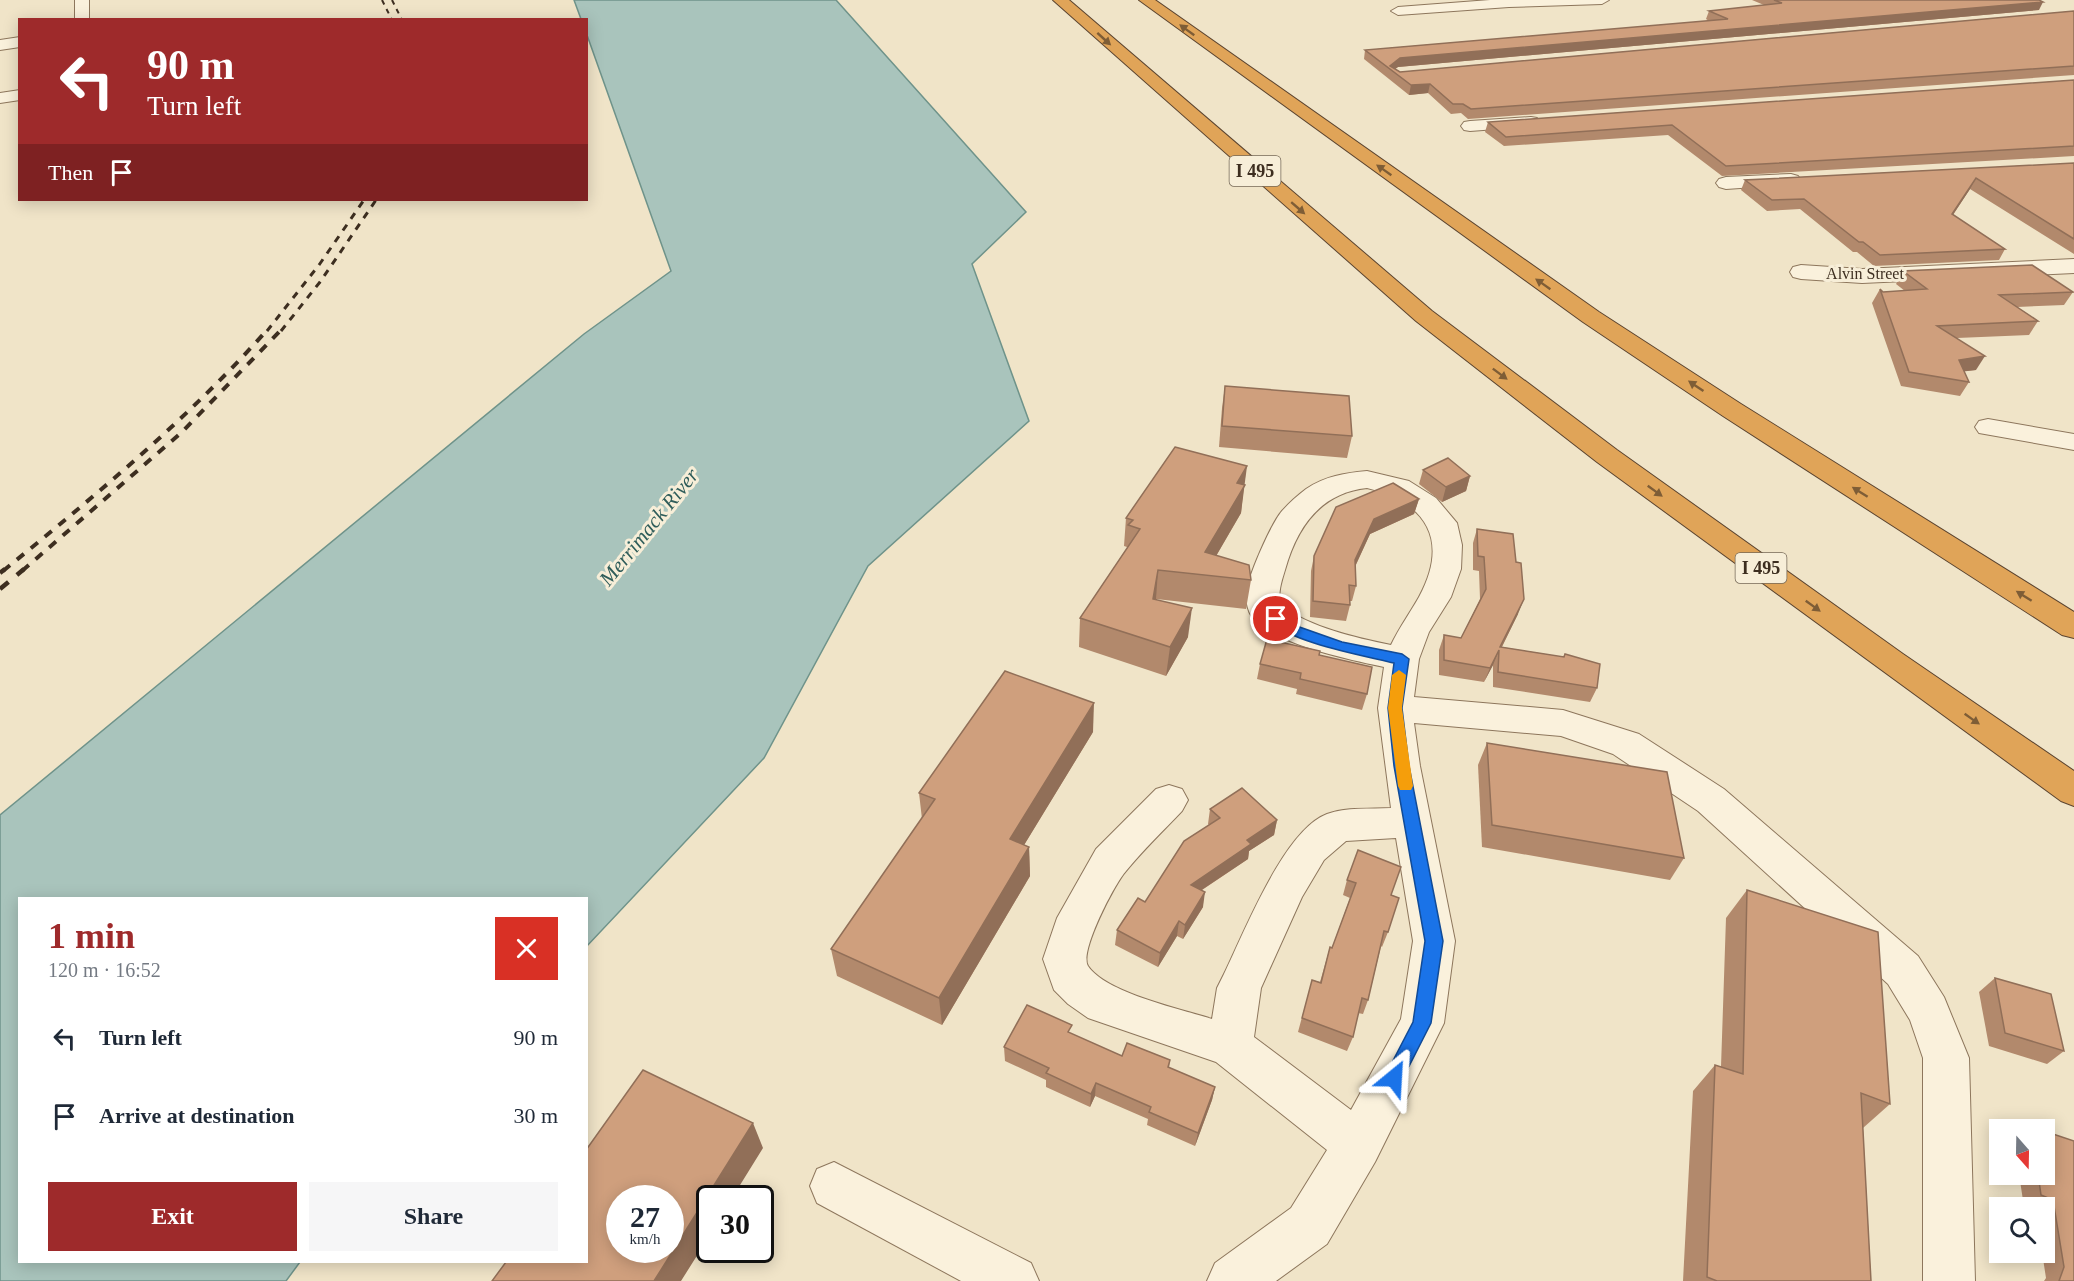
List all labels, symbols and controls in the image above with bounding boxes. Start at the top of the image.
one-way arrow [1179,24,1194,36]
one-way arrow [1096,32,1111,46]
icon: left [48,42,126,120]
text: 90 m [147,42,235,88]
text: Turn left [147,91,241,121]
icon: arrive [105,156,138,189]
road number: I 495 [1230,156,1280,186]
text: Then [48,160,93,185]
one-way arrow [1376,165,1391,177]
one-way arrow [1290,201,1305,214]
street label: Alvin Street [1826,265,1904,282]
one-way arrow [1535,278,1551,290]
one-way arrow [1492,367,1507,379]
one-way arrow [1687,381,1704,392]
water label: Merrimack River [594,463,704,591]
one-way arrow [1647,485,1663,497]
one-way arrow [1852,486,1868,497]
road number: I 495 [1736,553,1786,583]
one-way arrow [2016,591,2032,602]
pin [1250,593,1301,644]
one-way arrow [1806,599,1821,611]
icon: arrive [1259,602,1292,635]
one-way arrow [1964,713,1980,724]
text: 1 min [48,916,135,956]
button: close [495,917,558,980]
text: 120 m · 16:52 [48,959,161,981]
icon: left [48,1022,81,1055]
text: Turn left [99,1025,182,1050]
text: 90 m [513,1025,558,1050]
position arrow [1362,1046,1426,1110]
icon: arrive [48,1100,81,1133]
text: Arrive at destination [99,1103,295,1128]
text: 30 m [513,1103,558,1128]
north arrow [1989,1119,2055,1185]
map controls [1989,1119,2055,1263]
button: Exit [48,1182,297,1251]
button: Share [309,1182,558,1251]
speed limit sign: 30 [696,1185,774,1263]
button: search [1989,1197,2055,1263]
text: 27 [630,1200,660,1233]
text: km/h [630,1231,660,1247]

